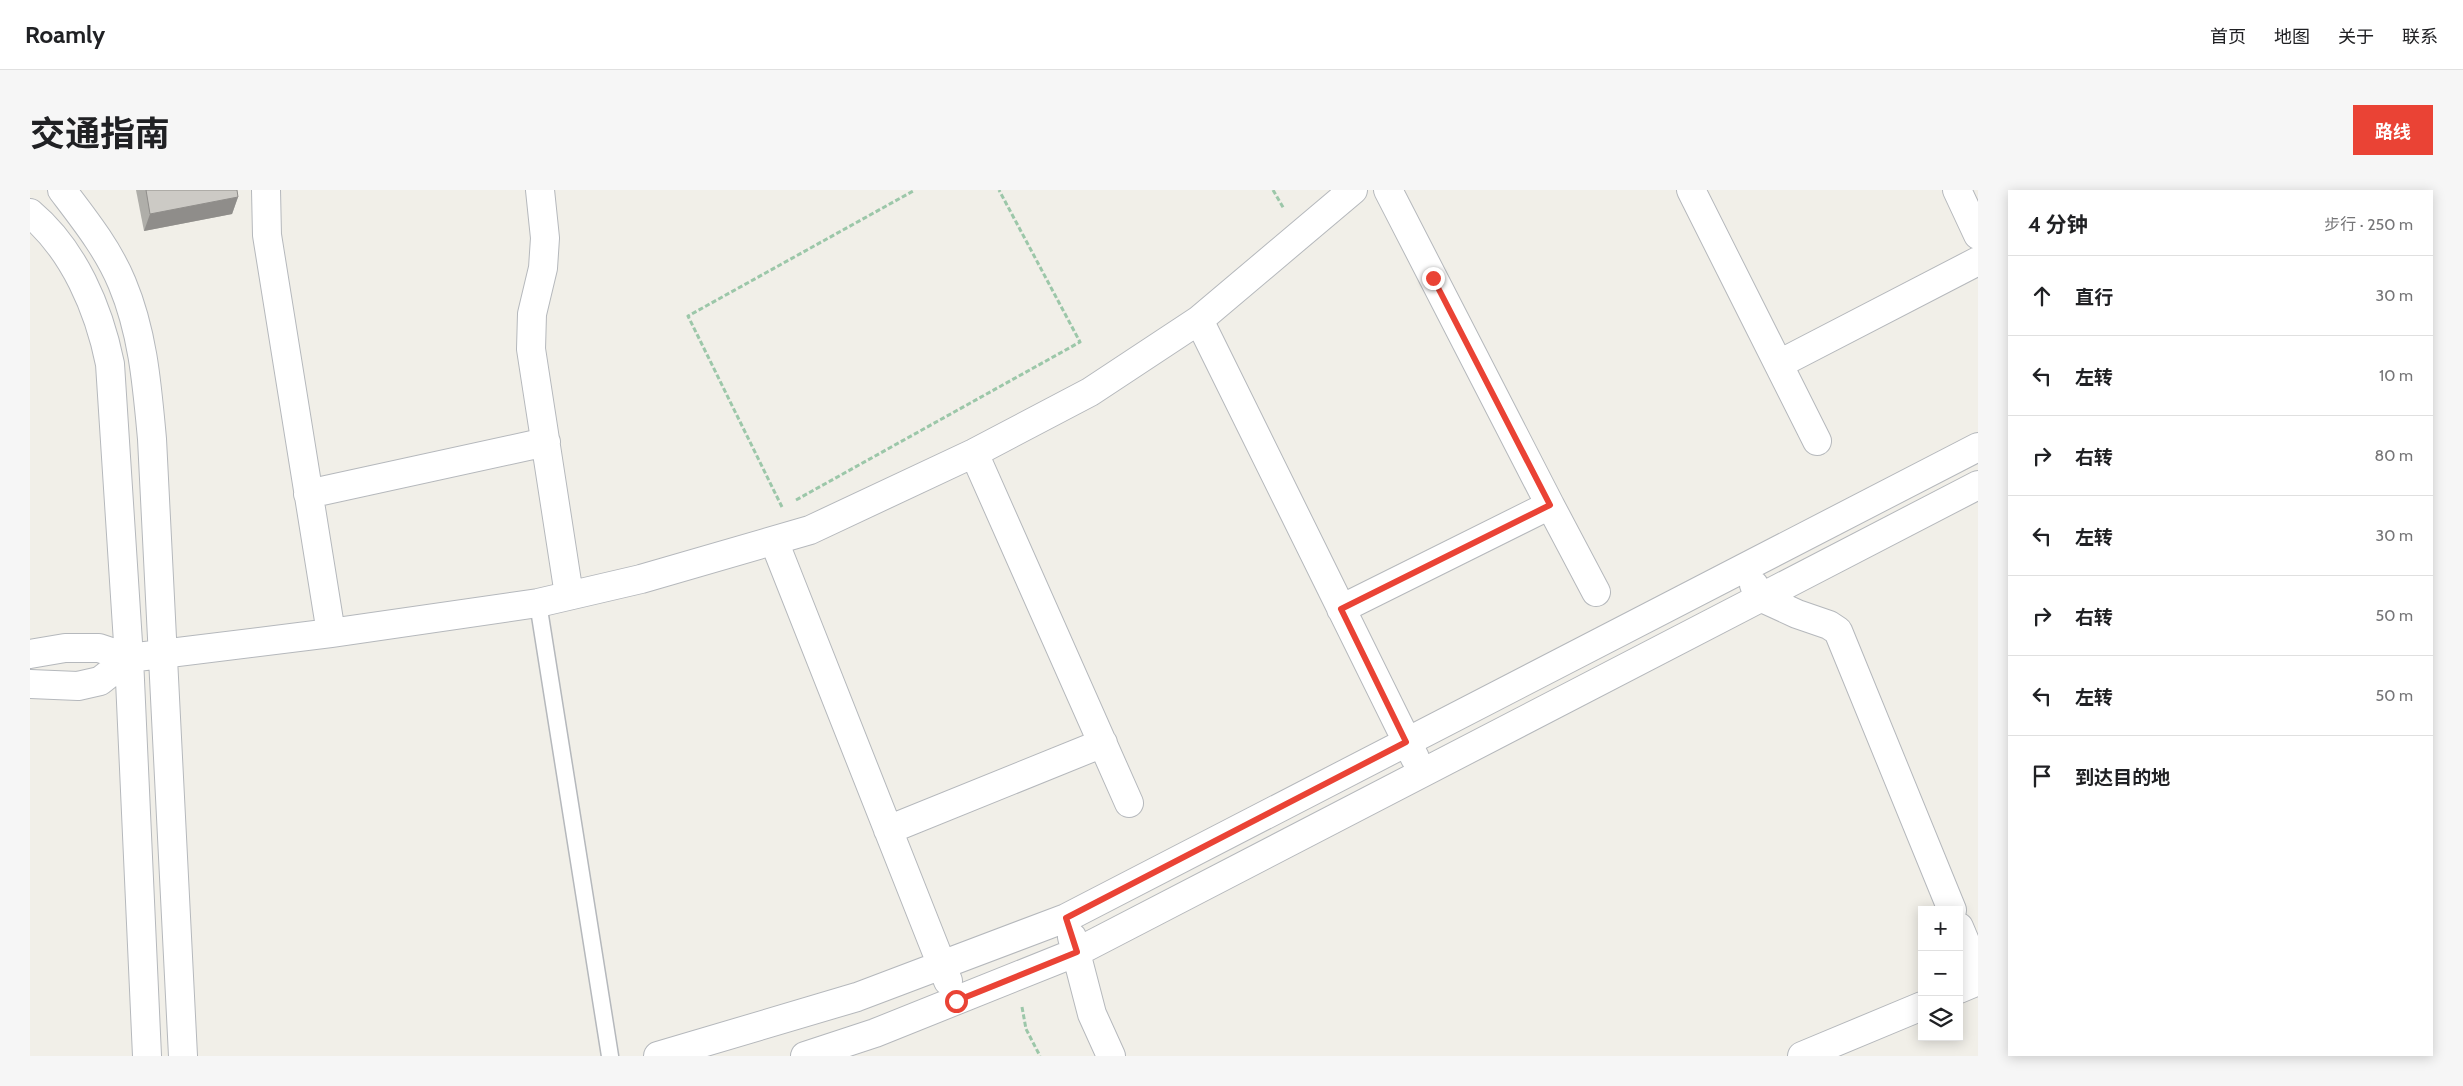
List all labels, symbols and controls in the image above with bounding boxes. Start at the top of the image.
text: Roamly [25,20,105,49]
text: 首页 [2210,26,2246,48]
text: 地图 [2274,26,2310,48]
text: 关于 [2338,26,2374,48]
text: 联系 [2402,26,2438,48]
button: 路线 [2353,105,2433,155]
text: 交通指南 [30,112,170,155]
text: 4 分钟 [2028,212,2088,237]
text: 步行 · 250 m [2324,215,2413,234]
route end [1422,267,1445,290]
icon: ahead [2028,282,2056,310]
text: 直行 [2075,286,2113,309]
text: 30 m [2376,286,2413,305]
icon: left [2028,362,2056,390]
text: 左转 [2075,366,2113,389]
text: 10 m [2379,366,2413,385]
icon: right [2028,442,2056,470]
text: 右转 [2075,446,2113,469]
text: 80 m [2375,446,2413,465]
icon: left [2028,522,2056,550]
text: 左转 [2075,526,2113,549]
text: 30 m [2376,526,2413,545]
icon: right [2028,602,2056,630]
text: 右转 [2075,606,2113,629]
text: 50 m [2376,606,2413,625]
icon: left [2028,682,2056,710]
text: 左转 [2075,686,2113,709]
text: 50 m [2376,686,2413,705]
icon: arrive [2028,762,2056,790]
text: 到达目的地 [2075,766,2170,789]
map controls [1918,906,1963,1041]
button: + [1918,906,1963,951]
button: − [1918,951,1963,996]
route start [945,990,968,1013]
button: layers [1918,996,1963,1041]

